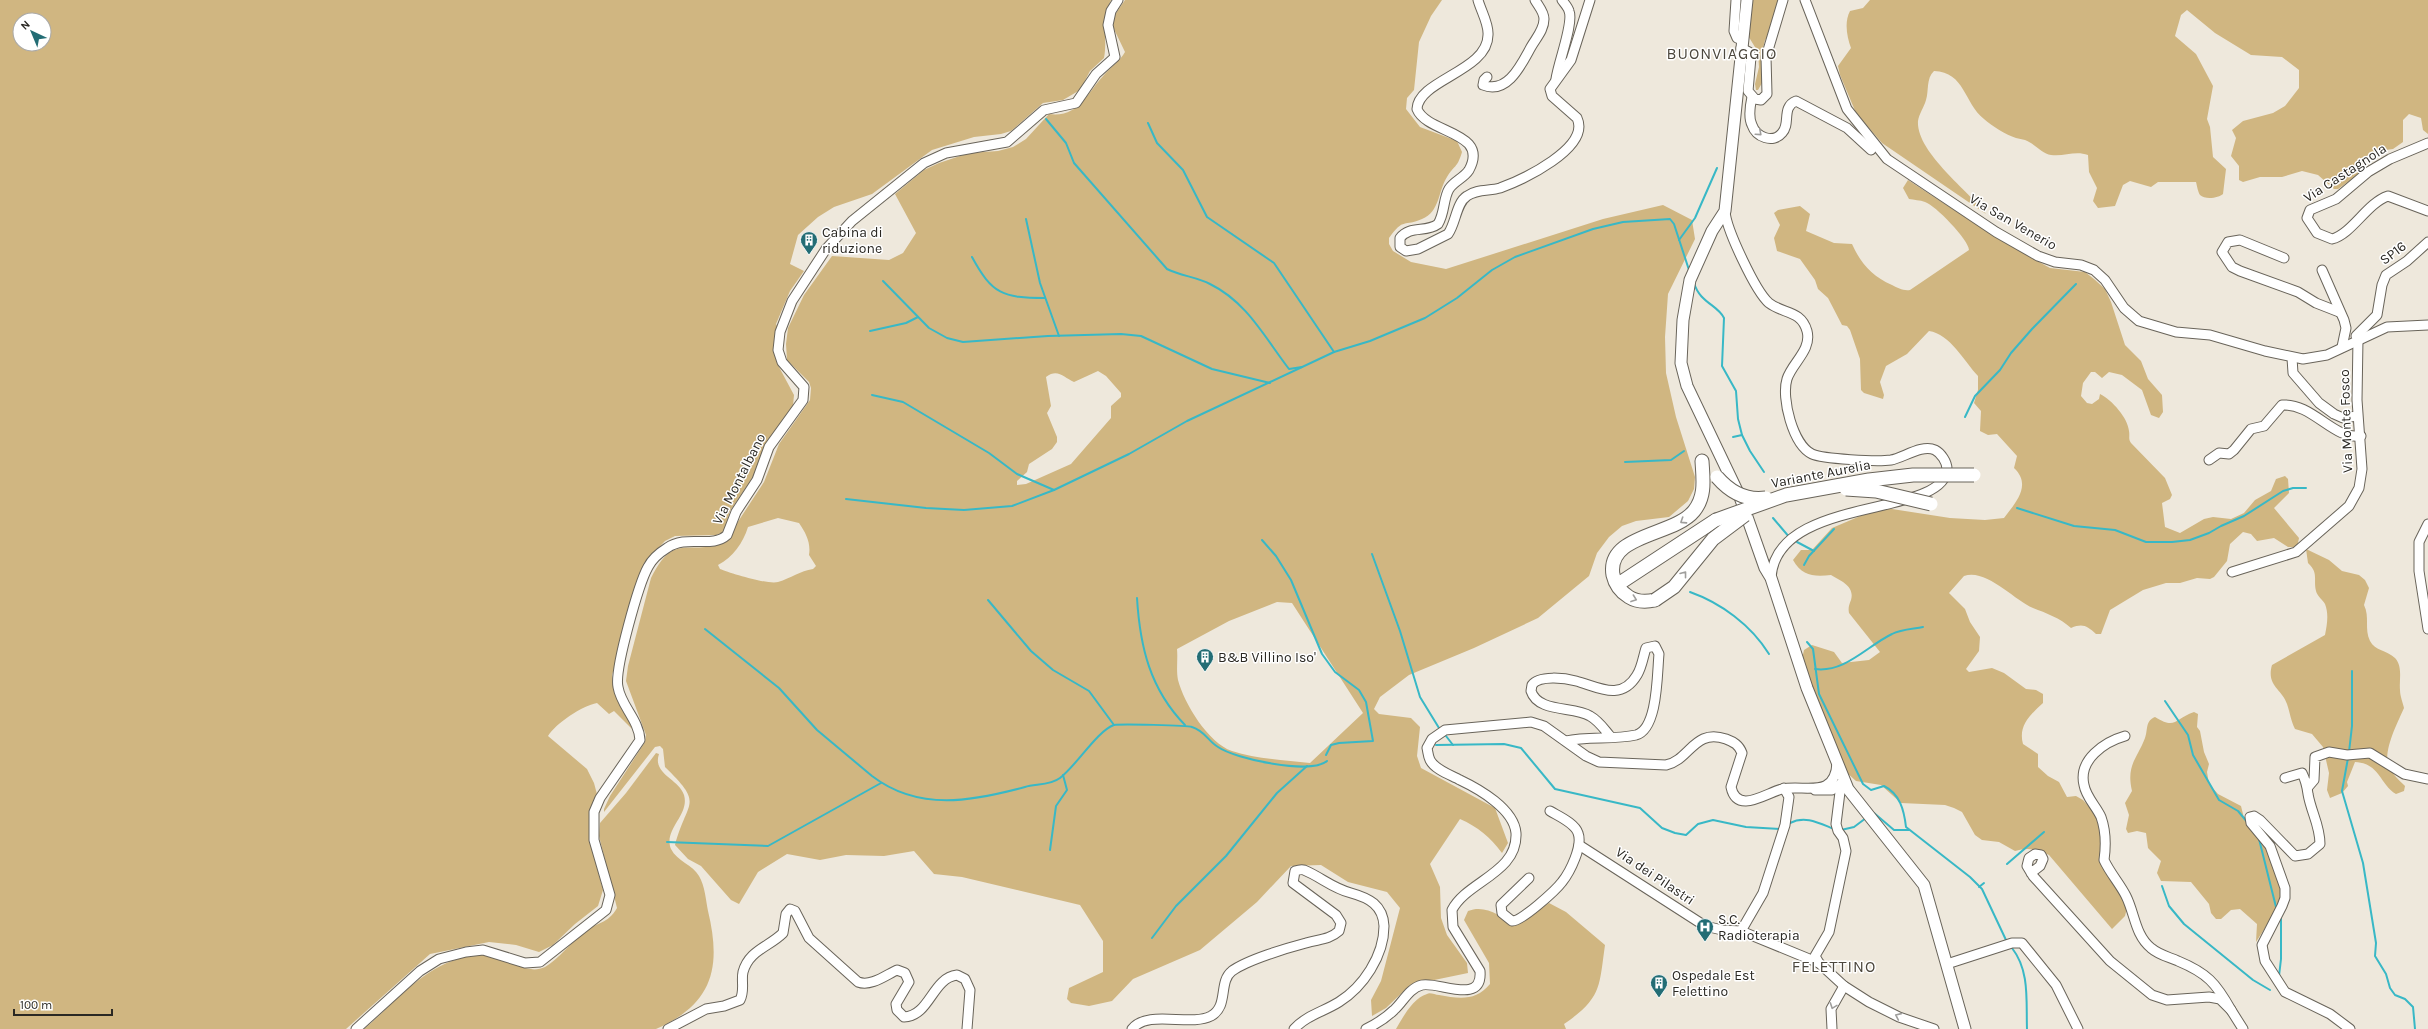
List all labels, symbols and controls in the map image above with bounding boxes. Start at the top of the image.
north arrow [12,12,52,52]
text: N [18,18,33,33]
district label: BUONVIAGGIO [1667,44,1777,63]
one-way arrow [1754,128,1761,135]
street label: Via Castagnola [2300,140,2390,206]
street label: Via San Venerio [1966,190,2060,254]
place label: Cabina di riduzione [822,224,883,257]
building icon: Cabina di riduzione [799,230,819,255]
street label: SP16 [2376,238,2410,268]
street label: Via Monte Fosco [2336,369,2356,473]
street label: Via Montalbano [709,431,769,527]
street label: Variante Aurelia [1770,456,1872,492]
one-way arrow [1680,516,1687,523]
one-way arrow [1679,571,1686,578]
one-way arrow [1631,594,1638,602]
building icon: B&B Villino Iso' [1195,647,1215,672]
place label: B&B Villino Iso' [1218,649,1316,666]
street label: Via dei Pilastri [1612,843,1698,909]
place label: S.C. Radioterapia [1718,911,1800,944]
hospital icon: S.C. Radioterapia [1695,917,1715,942]
district label: FELETTINO [1792,957,1876,976]
place label: Ospedale Est Felettino [1672,967,1755,1000]
building icon: Ospedale Est Felettino [1649,973,1669,998]
scale bar [14,991,112,1017]
text: 100 m [20,998,52,1012]
one-way arrow [1830,1003,1838,1010]
one-way arrow [1894,1013,1902,1021]

